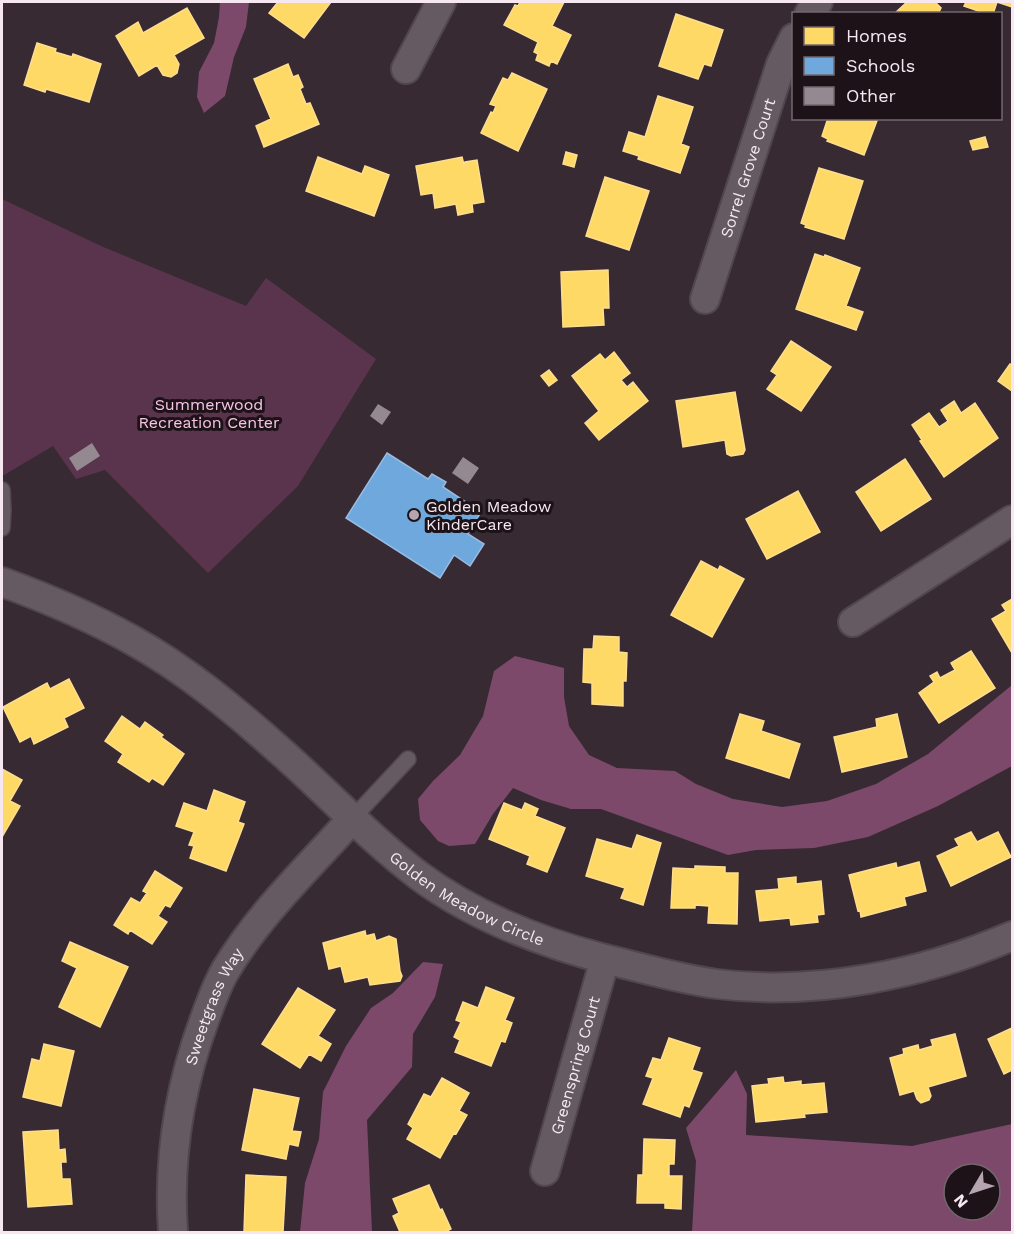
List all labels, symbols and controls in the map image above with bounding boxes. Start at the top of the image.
legend [792,12,1002,120]
text: Homes [846,25,907,46]
text: Schools [846,55,915,76]
text: Other [846,85,896,106]
street label: Sorrel Grove Court [717,95,779,240]
park label: Summerwood Recreation Center [138,395,280,432]
place label: Golden Meadow KinderCare [426,497,551,534]
marker: Golden Meadow KinderCare [407,508,421,522]
street label: Golden Meadow Circle [386,847,547,950]
street label: Sweetgrass Way [181,944,248,1067]
street label: Greenspring Court [547,994,604,1137]
north arrow [942,1162,1002,1222]
text: N [950,1191,972,1212]

